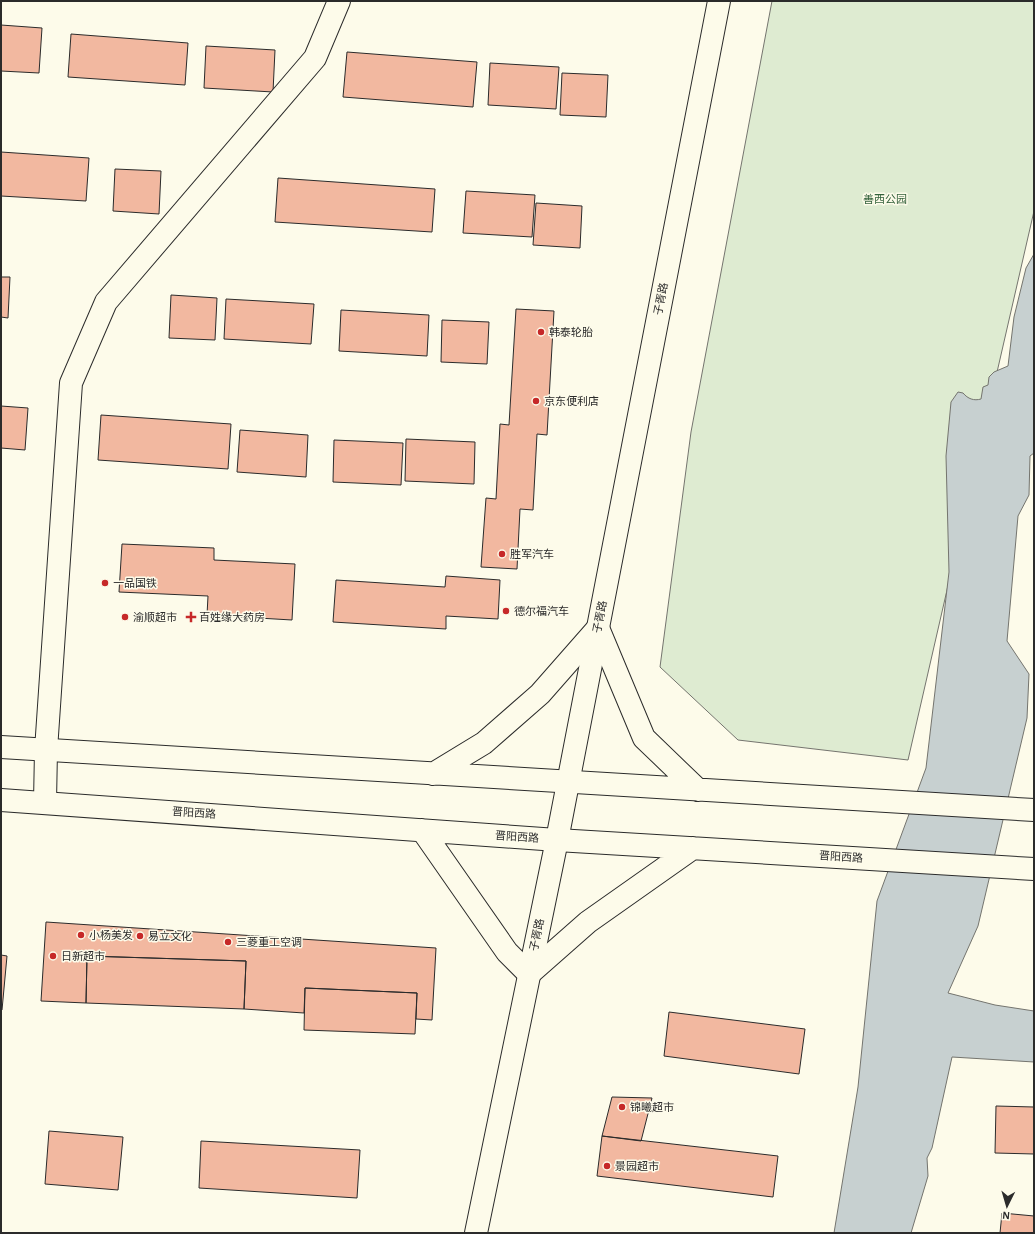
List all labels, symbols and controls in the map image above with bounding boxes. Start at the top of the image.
park label: 善西公园 [863,193,907,205]
street label: 子胥路 [651,282,670,316]
place label: 韩泰轮胎 [549,326,593,338]
marker: 韩泰轮胎 [536,327,546,337]
place label: 京东便利店 [544,395,599,407]
marker: 京东便利店 [531,396,541,406]
place label: 胜军汽车 [510,548,554,560]
marker: 胜军汽车 [497,549,507,559]
place label: 一品国铁 [113,577,157,589]
marker: 一品国铁 [100,578,110,588]
street label: 子胥路 [590,600,609,634]
place label: 德尔福汽车 [514,605,569,617]
marker: 德尔福汽车 [501,606,511,616]
place label: 渝顺超市 [133,611,177,623]
place label: 百姓缘大药房 [199,611,265,623]
marker: 渝顺超市 [120,612,130,622]
marker: 百姓缘大药房 [186,612,196,622]
street label: 晋阳西路 [172,805,216,820]
street label: 晋阳西路 [495,829,539,844]
street label: 晋阳西路 [819,849,863,864]
street label: 子胥路 [527,918,546,952]
place label: 小杨美发 [89,929,133,941]
marker: 小杨美发 [76,930,86,940]
place label: 易立文化 [148,930,192,942]
marker: 易立文化 [135,931,145,941]
place label: 三菱重工空调 [236,936,302,948]
marker: 三菱重工空调 [223,937,233,947]
place label: 日新超市 [61,950,105,962]
marker: 日新超市 [48,951,58,961]
place label: 锦曦超市 [630,1101,674,1113]
marker: 锦曦超市 [617,1102,627,1112]
place label: 景园超市 [615,1160,659,1172]
marker: 景园超市 [602,1161,612,1171]
north arrow [987,1186,1027,1226]
text: N [1002,1210,1010,1221]

